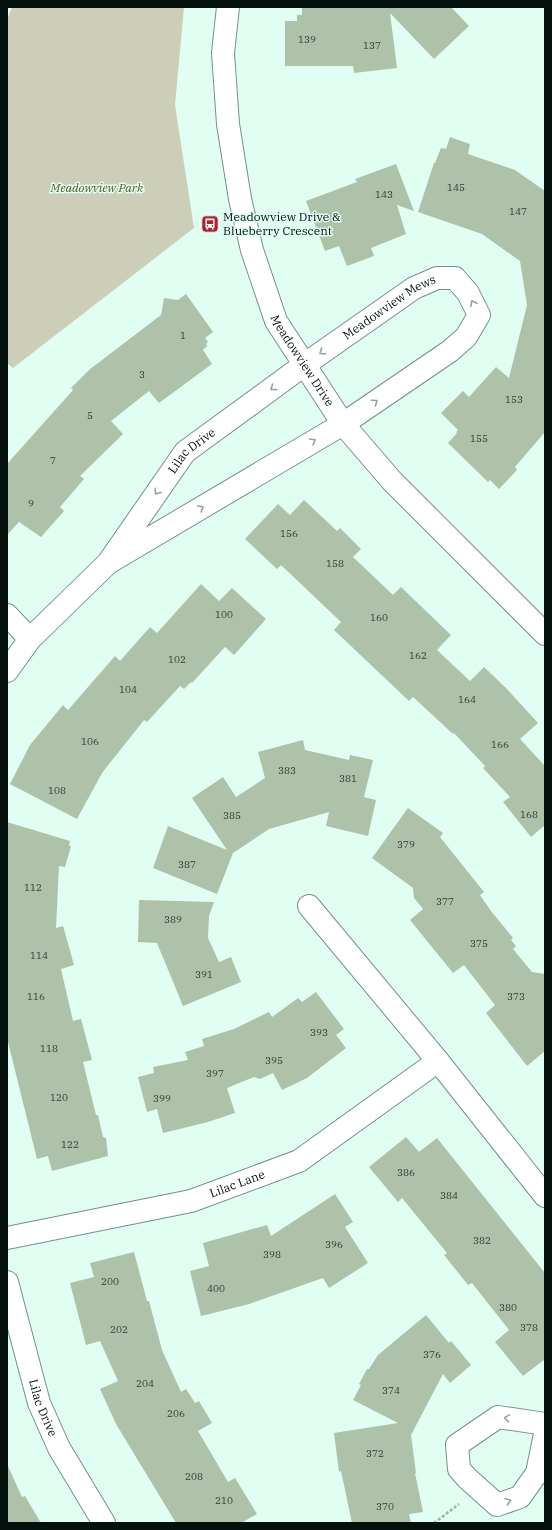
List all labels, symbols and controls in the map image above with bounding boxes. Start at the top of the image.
house number: 139 [298,33,316,46]
house number: 137 [363,39,381,52]
park label: Meadowview Park [50,180,144,195]
house number: 145 [447,181,465,194]
house number: 143 [375,188,393,201]
house number: 147 [509,205,527,218]
place label: Meadowview Drive & Blueberry Crescent [223,209,341,238]
bus stop icon: Meadowview Drive & Blueberry Crescent [200,214,220,234]
street label: Meadowview Mews [340,271,438,343]
one-way arrow [470,300,478,307]
street label: Meadowview Drive [267,313,337,409]
house number: 1 [180,329,186,342]
one-way arrow [320,347,327,354]
house number: 3 [139,368,145,381]
one-way arrow [270,383,277,390]
house number: 153 [505,393,523,406]
one-way arrow [371,400,378,407]
house number: 5 [87,409,93,422]
street label: Lilac Drive [164,424,218,476]
house number: 155 [470,432,488,445]
one-way arrow [309,439,316,446]
house number: 7 [50,454,56,467]
one-way arrow [154,488,162,495]
house number: 9 [28,497,34,510]
one-way arrow [197,505,204,512]
house number: 156 [280,527,298,540]
house number: 158 [326,557,344,570]
house number: 100 [215,608,233,621]
house number: 160 [370,611,388,624]
house number: 162 [409,649,427,662]
house number: 102 [168,653,186,666]
house number: 104 [119,683,137,696]
house number: 164 [458,693,476,706]
house number: 106 [81,735,99,748]
house number: 166 [491,738,509,751]
house number: 383 [278,764,296,777]
house number: 381 [339,772,357,785]
house number: 108 [48,784,66,797]
house number: 168 [520,808,538,821]
house number: 385 [223,809,241,822]
house number: 379 [397,838,415,851]
house number: 387 [178,858,196,871]
house number: 112 [24,881,42,894]
house number: 377 [436,895,454,908]
house number: 389 [164,913,182,926]
house number: 375 [470,937,488,950]
house number: 114 [30,949,48,962]
house number: 391 [195,968,213,981]
house number: 116 [27,990,45,1003]
house number: 373 [507,990,525,1003]
house number: 393 [310,1026,328,1039]
house number: 118 [40,1042,58,1055]
house number: 395 [265,1054,283,1067]
house number: 397 [206,1067,224,1080]
house number: 120 [50,1091,68,1104]
house number: 399 [153,1092,171,1105]
house number: 122 [61,1138,79,1151]
street label: Lilac Lane [207,1166,267,1200]
house number: 386 [397,1166,415,1179]
house number: 384 [440,1189,458,1202]
house number: 382 [473,1234,491,1247]
house number: 396 [325,1238,343,1251]
house number: 398 [263,1248,281,1261]
house number: 200 [101,1275,119,1288]
house number: 400 [207,1282,225,1295]
house number: 380 [499,1301,517,1314]
house number: 378 [520,1321,538,1334]
house number: 202 [110,1323,128,1336]
house number: 376 [423,1348,441,1361]
street label: Lilac Drive [26,1377,61,1439]
house number: 204 [136,1377,154,1390]
house number: 374 [382,1384,400,1397]
house number: 206 [167,1407,185,1420]
one-way arrow [503,1414,510,1423]
house number: 372 [366,1447,384,1460]
house number: 208 [185,1470,203,1483]
house number: 210 [215,1494,233,1507]
one-way arrow [505,1497,512,1505]
house number: 370 [376,1500,394,1513]

